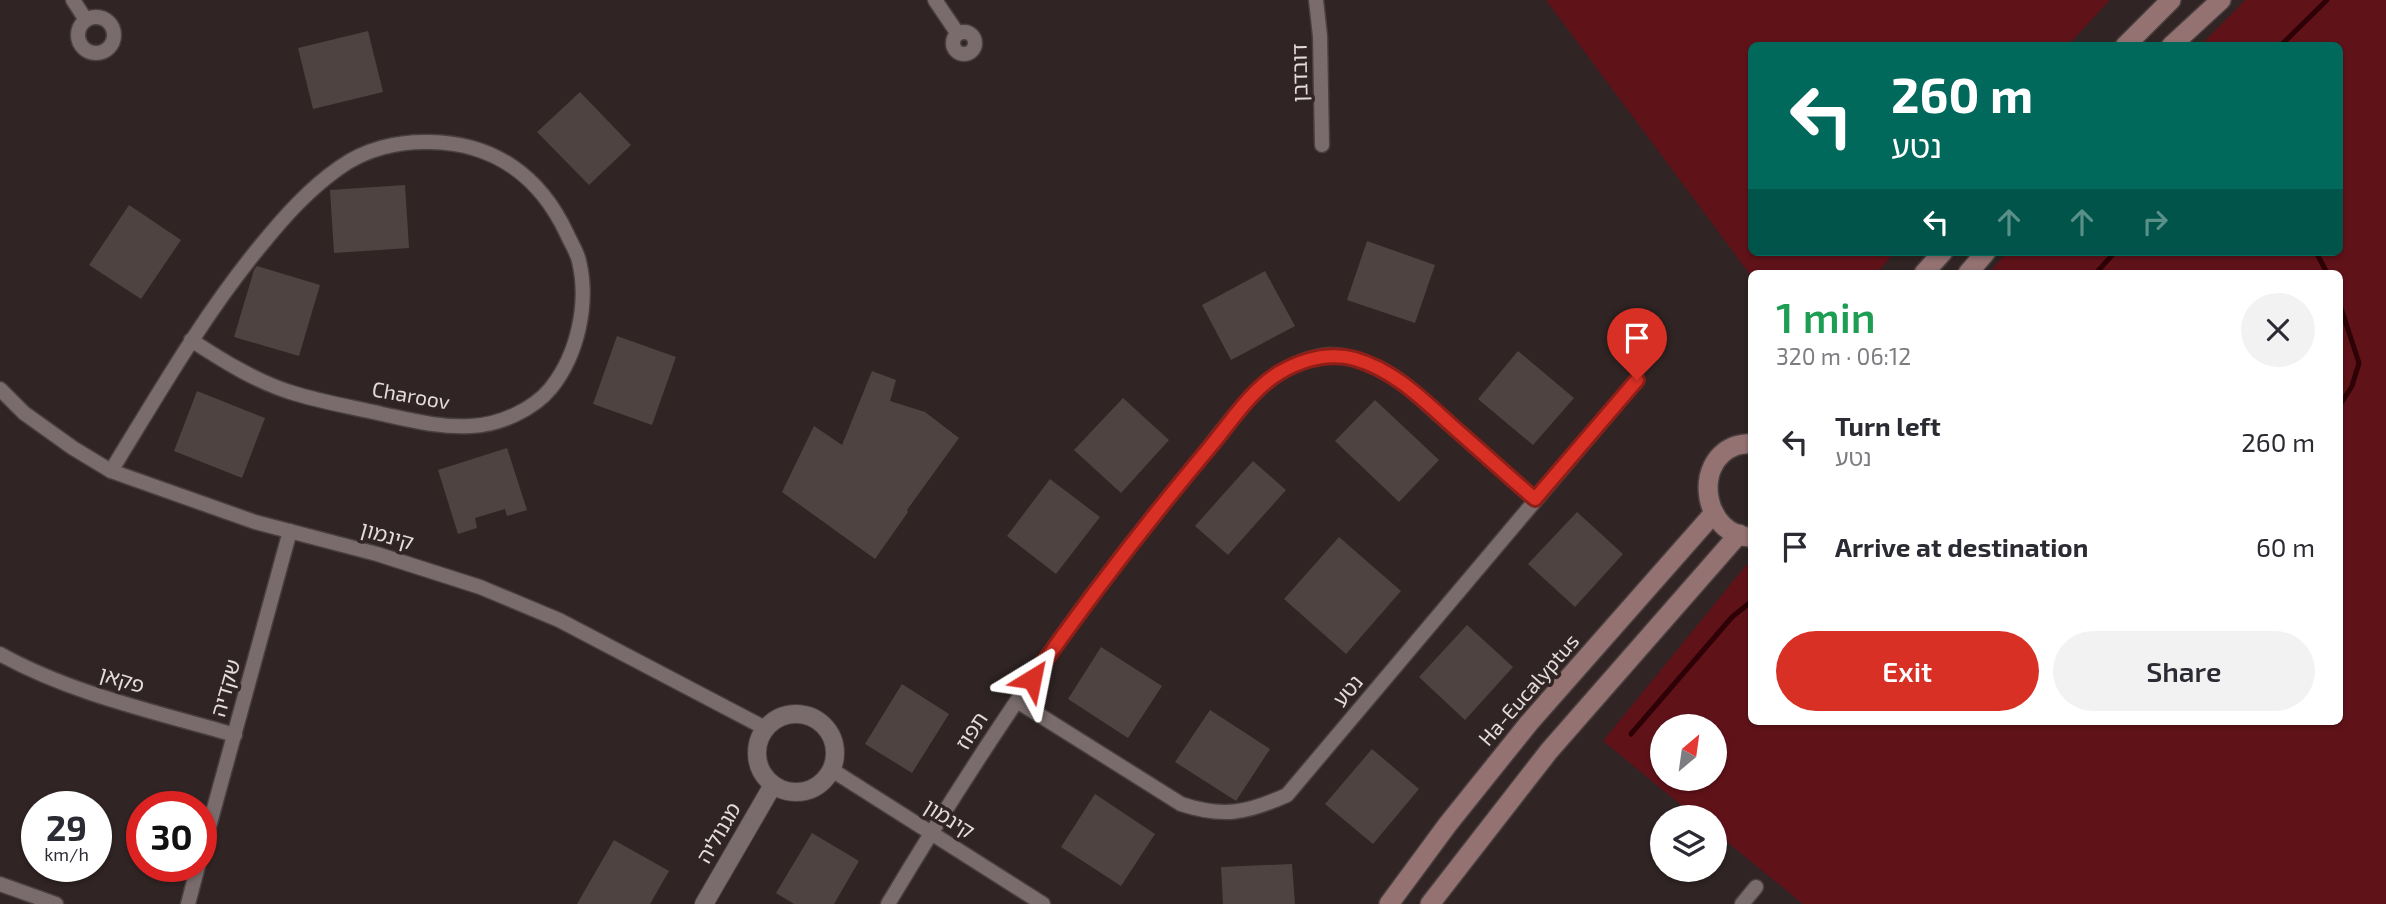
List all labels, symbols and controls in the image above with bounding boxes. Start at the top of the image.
street label: דובדבן [1285,43,1312,103]
text: 260 m [1891,64,2033,123]
icon: left [1776,70,1867,161]
text: נטע [1891,126,1942,164]
icon: left [1917,203,1955,241]
icon: ahead [1990,203,2028,241]
icon: ahead [2063,203,2101,241]
icon: right [2136,203,2174,241]
text: 1 min [1776,291,1876,341]
button: close [2241,293,2315,367]
pin [1607,308,1667,380]
icon: arrive [1618,319,1656,357]
text: 320 m · 06:12 [1776,342,1911,370]
street label: Charoov [370,375,452,414]
text: Turn left [1835,410,1941,441]
icon: left [1776,423,1814,461]
text: 260 m [2241,426,2315,457]
text: נטע [1835,443,1872,471]
street label: קינמון [358,515,417,554]
icon: arrive [1776,528,1814,566]
text: Arrive at destination [1835,531,2088,562]
text: 60 m [2256,531,2315,562]
street label: Ha-Eucalyptus [1472,628,1583,750]
button: Exit [1776,631,2039,711]
button: Share [2053,631,2315,711]
position arrow [995,642,1069,716]
street label: שקדיה [204,656,245,719]
street label: פקאן [97,660,148,697]
street label: נטע [1327,669,1367,711]
street label: תפוז [949,707,992,754]
north arrow [1650,714,1727,791]
map controls [1650,714,1727,882]
speed limit sign: 30 [126,791,217,882]
street label: קינמון [920,793,979,843]
street label: מגנוליה [690,797,745,867]
button: layers [1650,805,1727,882]
text: 29 [46,806,87,848]
text: km/h [44,843,89,865]

